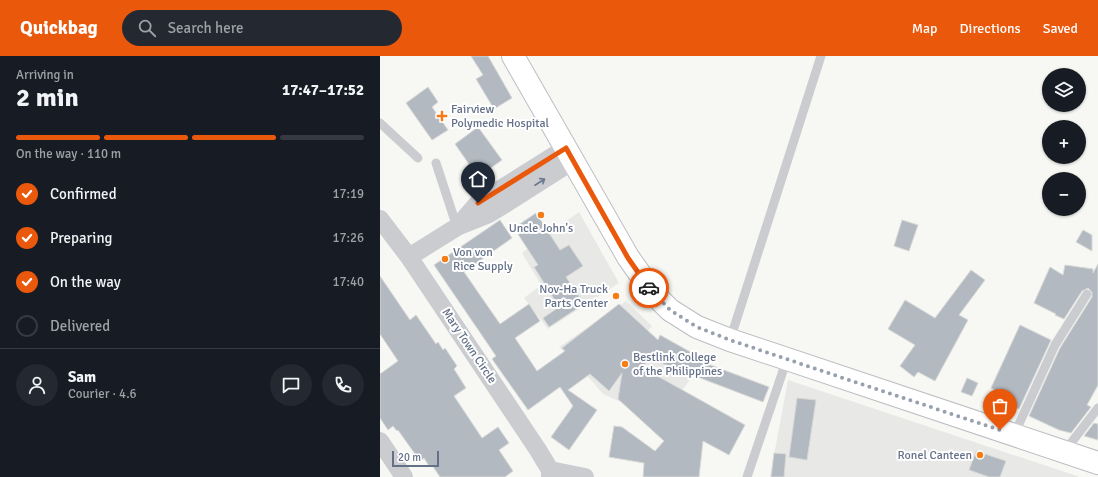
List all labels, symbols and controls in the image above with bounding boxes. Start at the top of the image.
search box [122,10,402,46]
text: Quickbag [20,16,98,40]
icon: search [136,17,158,39]
text: Search here [168,19,243,37]
text: Map [912,20,938,37]
text: Directions [960,20,1021,37]
text: Saved [1043,20,1078,37]
text: Arriving in [16,67,74,83]
map controls [1042,68,1086,216]
button: layers [1042,68,1086,112]
text: 17:47–17:52 [282,81,364,99]
text: 2 min [16,82,79,114]
place label: Fairview Polymedic Hospital [451,102,550,131]
marker: Fairview Polymedic Hospital [436,110,448,122]
button: + [1042,120,1086,164]
text: On the way · 110 m [16,146,121,162]
pin [461,162,495,203]
icon: home [467,168,489,190]
button: − [1042,172,1086,216]
one-way arrow [534,178,546,186]
icon: check [16,183,38,205]
text: Confirmed [50,185,117,203]
text: 17:19 [332,186,364,202]
marker: Uncle John's [536,210,546,220]
place label: Uncle John's [509,221,573,236]
icon: check [16,227,38,249]
text: Preparing [50,229,113,247]
text: 17:26 [332,230,364,246]
place label: Von von Rice Supply [453,245,513,274]
marker: Von von Rice Supply [440,254,450,264]
courier [629,268,669,308]
icon: check [16,271,38,293]
text: On the way [50,273,121,291]
text: 17:40 [332,274,364,290]
icon: car [638,277,660,299]
place label: Nov-Ha Truck Parts Center [539,282,609,311]
marker: Nov-Ha Truck Parts Center [611,291,621,301]
street label: Mary Town Circle [438,306,500,386]
text: Delivered [50,317,110,335]
place label: Bestlink College of the Philippines [633,350,722,379]
marker: Bestlink College of the Philippines [620,359,630,369]
button: person [16,364,58,406]
button: chat [270,364,312,406]
button: phone [322,364,364,406]
text: Sam [68,368,96,386]
text: Courier · 4.6 [68,386,137,402]
pin [983,389,1017,430]
icon: bag [989,395,1011,417]
place label: Ronel Canteen [898,448,972,463]
scale bar [392,449,439,468]
marker: Ronel Canteen [975,450,985,460]
text: 20 m [398,451,421,464]

